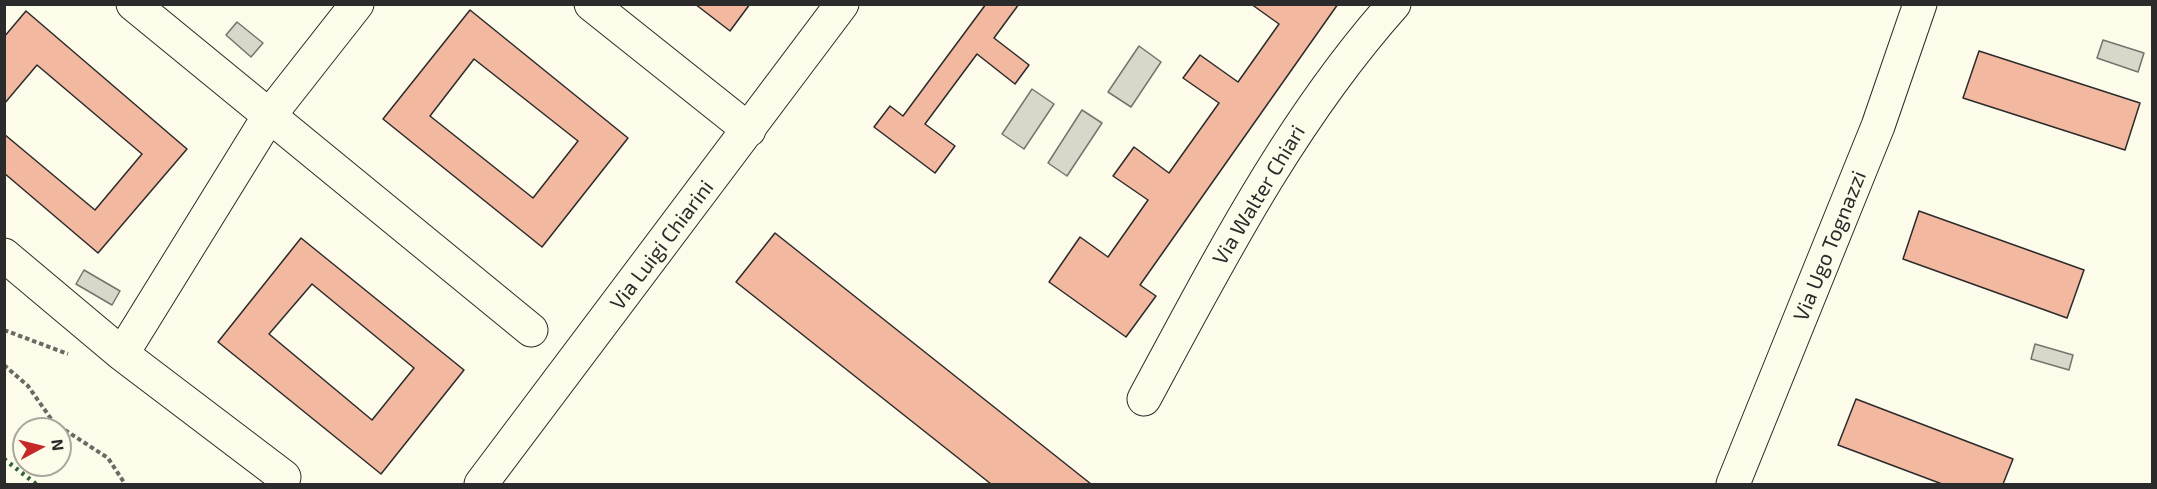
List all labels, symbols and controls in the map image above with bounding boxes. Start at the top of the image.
street label: Via Walter Chiari [1207,121,1311,269]
street label: Via Ugo Tognazzi [1788,167,1872,325]
street label: Via Luigi Chiarini [605,175,719,315]
north arrow [12,417,72,477]
text: N [48,438,69,452]

